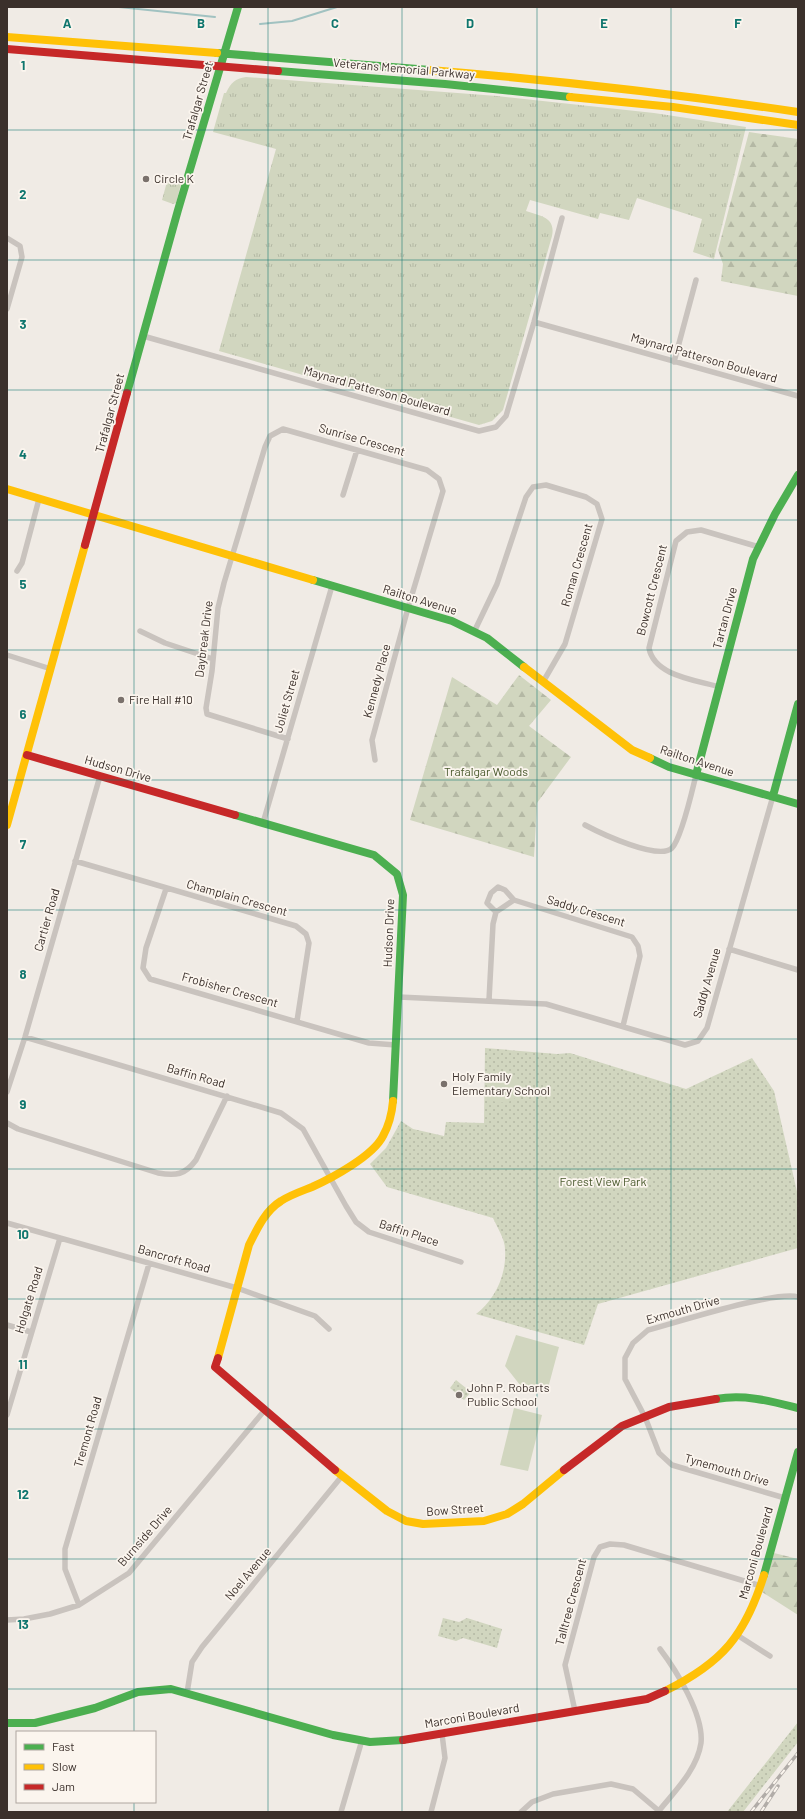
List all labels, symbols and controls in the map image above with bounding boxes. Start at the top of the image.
text: A [63,15,72,31]
text: B [197,15,205,31]
text: C [331,15,339,31]
text: D [466,15,474,31]
text: E [600,15,608,31]
text: F [734,15,742,31]
street label: Veterans Memorial Parkway [333,55,476,81]
text: 1 [21,57,25,73]
street label: Trafalgar Street [179,60,215,142]
place label: Circle K [154,171,194,185]
marker: Circle K [141,174,151,184]
text: 2 [19,186,27,202]
text: 3 [19,316,27,332]
street label: Maynard Patterson Boulevard [629,329,779,385]
street label: Maynard Patterson Boulevard [302,362,452,418]
street label: Trafalgar Street [92,371,126,454]
street label: Sunrise Crescent [318,420,407,458]
text: 4 [19,446,27,462]
street label: Roman Crescent [557,522,595,608]
street label: Bowcott Crescent [633,543,669,637]
text: 5 [19,576,27,592]
street label: Railton Avenue [381,581,459,617]
street label: Tartan Drive [709,585,739,650]
street label: Daybreak Drive [191,600,215,678]
street label: Kennedy Place [359,642,393,719]
street label: Joliet Street [270,667,302,734]
place label: Fire Hall #10 [129,692,193,706]
marker: Fire Hall #10 [116,695,126,705]
text: 6 [20,706,27,722]
street label: Railton Avenue [659,741,736,779]
street label: Hudson Drive [83,752,153,784]
park label: Trafalgar Woods [444,764,528,778]
text: 7 [20,836,27,852]
street label: Champlain Crescent [185,876,289,918]
street label: Cartier Road [30,887,62,953]
street label: Saddy Crescent [545,891,627,929]
street label: Hudson Drive [380,898,396,968]
street label: Saddy Avenue [689,946,723,1019]
text: 8 [19,966,27,982]
street label: Frobisher Crescent [181,969,280,1009]
street label: Baffin Road [165,1060,227,1090]
place label: Holy Family Elementary School [452,1069,550,1097]
marker: Holy Family Elementary School [439,1079,449,1089]
text: 9 [20,1096,27,1112]
park label: Forest View Park [559,1174,647,1188]
street label: Baffin Place [378,1216,441,1248]
text: 10 [17,1226,29,1242]
street label: Bancroft Road [137,1241,212,1275]
street label: Holgate Road [11,1265,45,1335]
street label: Exmouth Drive [644,1292,721,1326]
text: 11 [18,1356,28,1372]
place label: John P. Robarts Public School [467,1380,550,1408]
marker: John P. Robarts Public School [454,1390,464,1400]
street label: Tremont Road [70,1395,104,1469]
street label: Tynemouth Drive [683,1450,771,1488]
text: 12 [17,1486,29,1502]
street label: Bow Street [426,1500,484,1518]
street label: Burnside Drive [114,1502,174,1568]
street label: Marconi Boulevard [735,1505,775,1601]
street label: Noel Avenue [221,1544,273,1603]
street label: Talltree Crescent [552,1557,588,1647]
text: 13 [17,1616,29,1632]
street label: Marconi Boulevard [423,1700,520,1730]
legend [16,1731,156,1803]
text: Fast [52,1739,75,1753]
text: Slow [52,1759,77,1773]
text: Jam [52,1779,75,1793]

